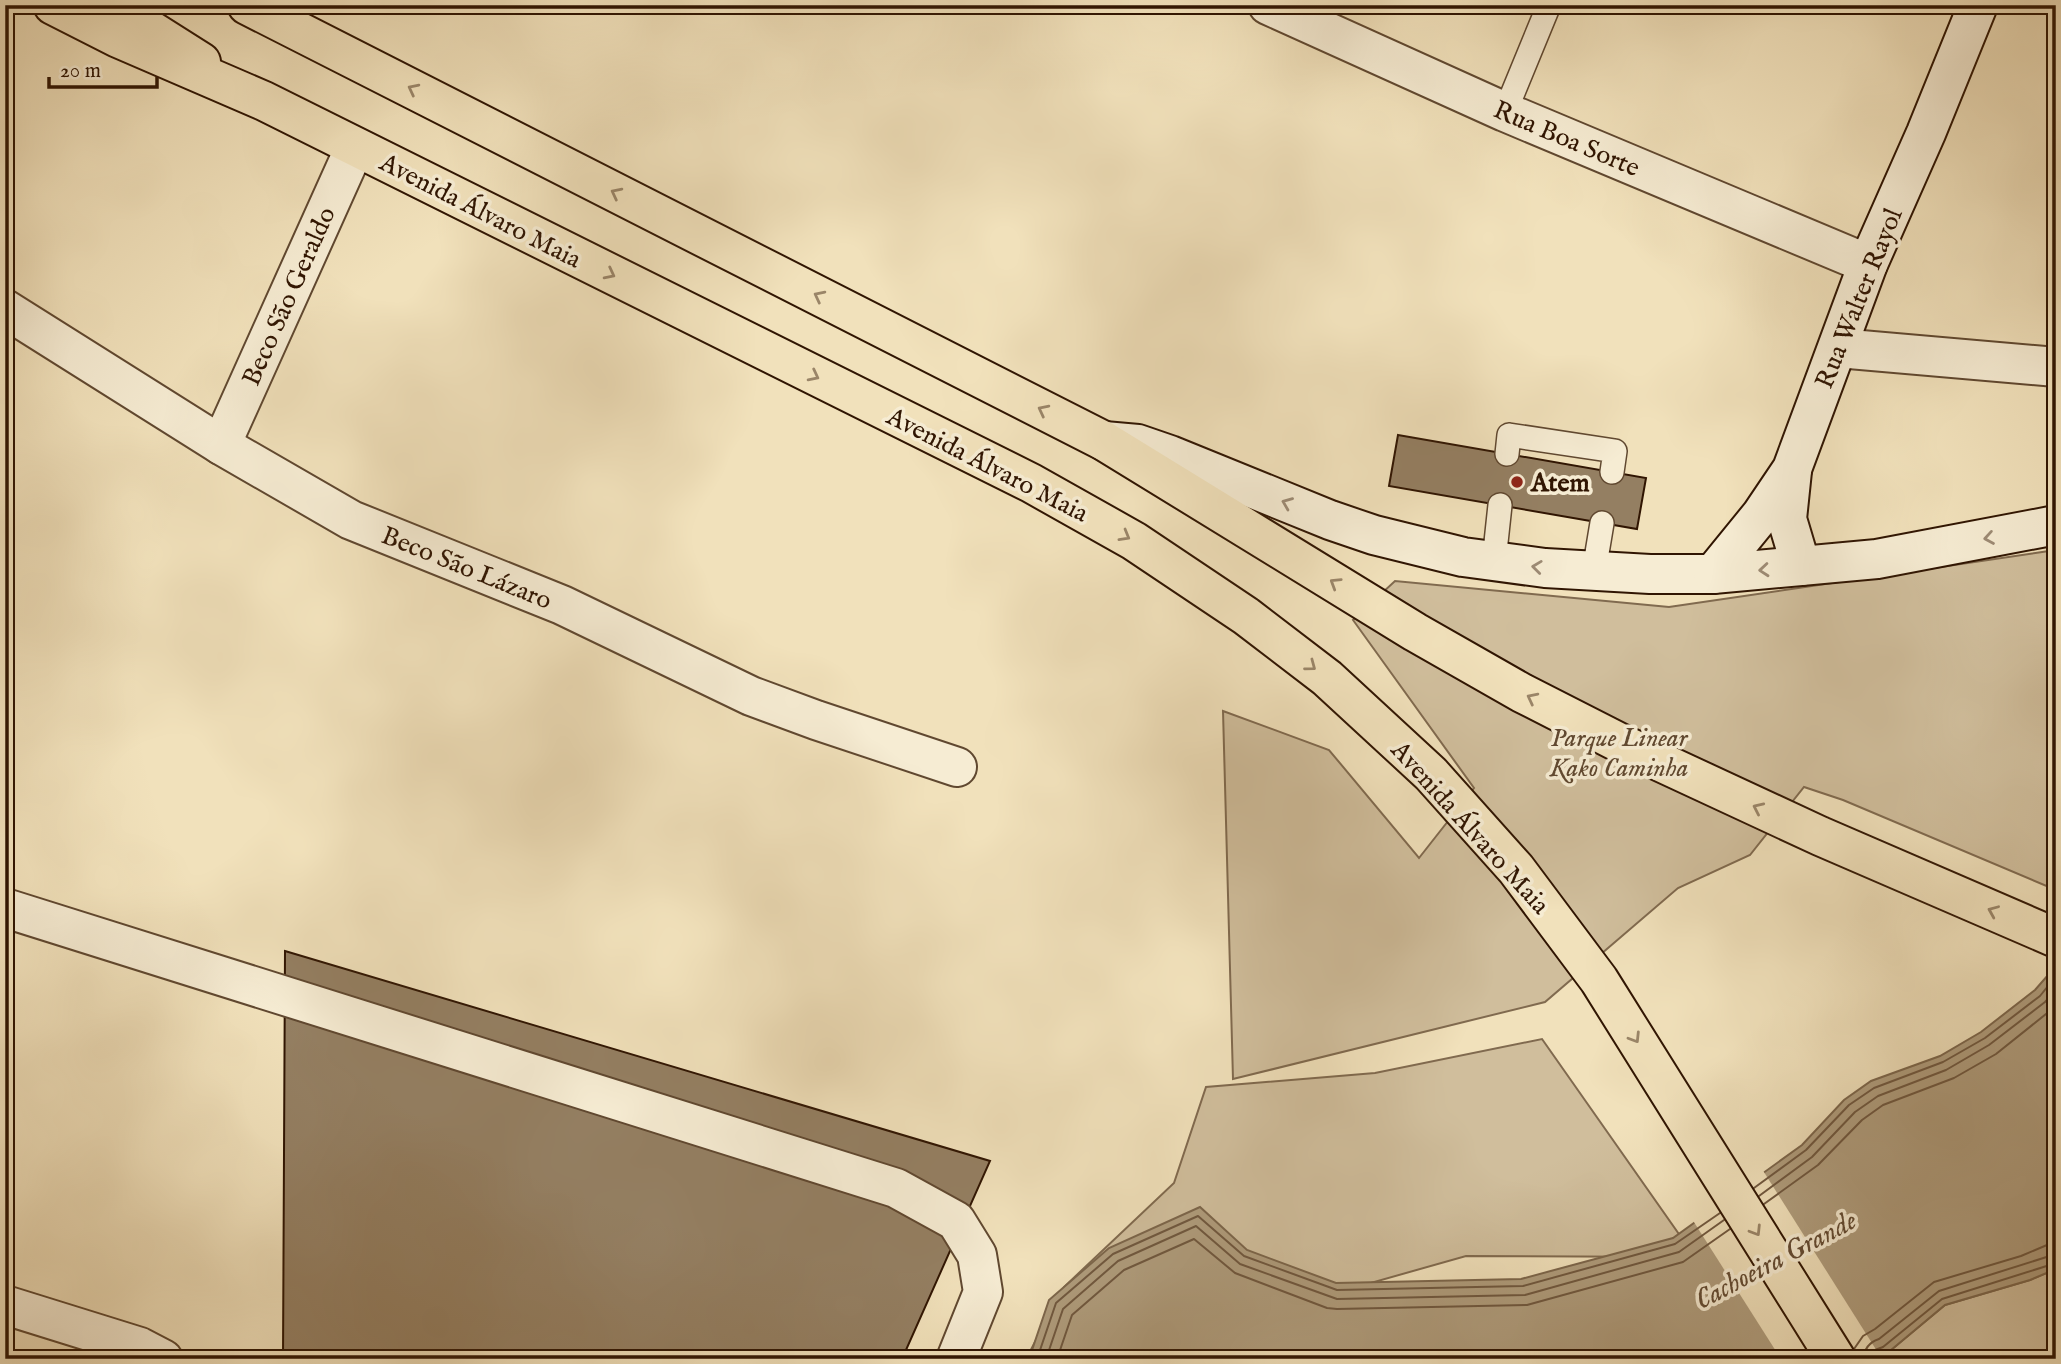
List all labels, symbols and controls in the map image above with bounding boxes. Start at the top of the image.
scale bar [49,46,158,90]
text: 20 m [60,58,101,85]
one-way arrow [408,84,420,98]
street label: Rua Boa Sorte [1488,94,1645,185]
street label: Avenida Álvaro Maia [373,146,587,277]
one-way arrow [611,187,623,201]
street label: Beco São Geraldo [235,202,344,391]
street label: Rua Walter Rayol [1808,203,1911,394]
one-way arrow [603,266,615,280]
one-way arrow [814,290,826,304]
one-way arrow [807,367,819,381]
street label: Avenida Álvaro Maia [880,400,1094,531]
one-way arrow [1038,404,1050,418]
place label: Atem [1530,467,1590,500]
marker: Atem [1509,474,1525,490]
one-way arrow [1282,497,1294,511]
street label: Beco São Lázaro [376,519,556,618]
one-way arrow [1118,528,1130,541]
one-way arrow [1983,530,1995,545]
one-way arrow [1531,559,1542,574]
one-way arrow [1758,562,1769,577]
one-way arrow [1330,578,1343,591]
one-way arrow [1304,657,1316,670]
one-way arrow [1527,692,1539,706]
park label: Parque Linear Kako Caminha [1549,722,1688,785]
street label: Avenida Álvaro Maia [1383,734,1557,922]
one-way arrow [1753,802,1765,816]
one-way arrow [1988,905,2000,919]
one-way arrow [1626,1031,1639,1044]
water label: Cachoeira Grande [1689,1204,1864,1319]
one-way arrow [1747,1224,1760,1237]

